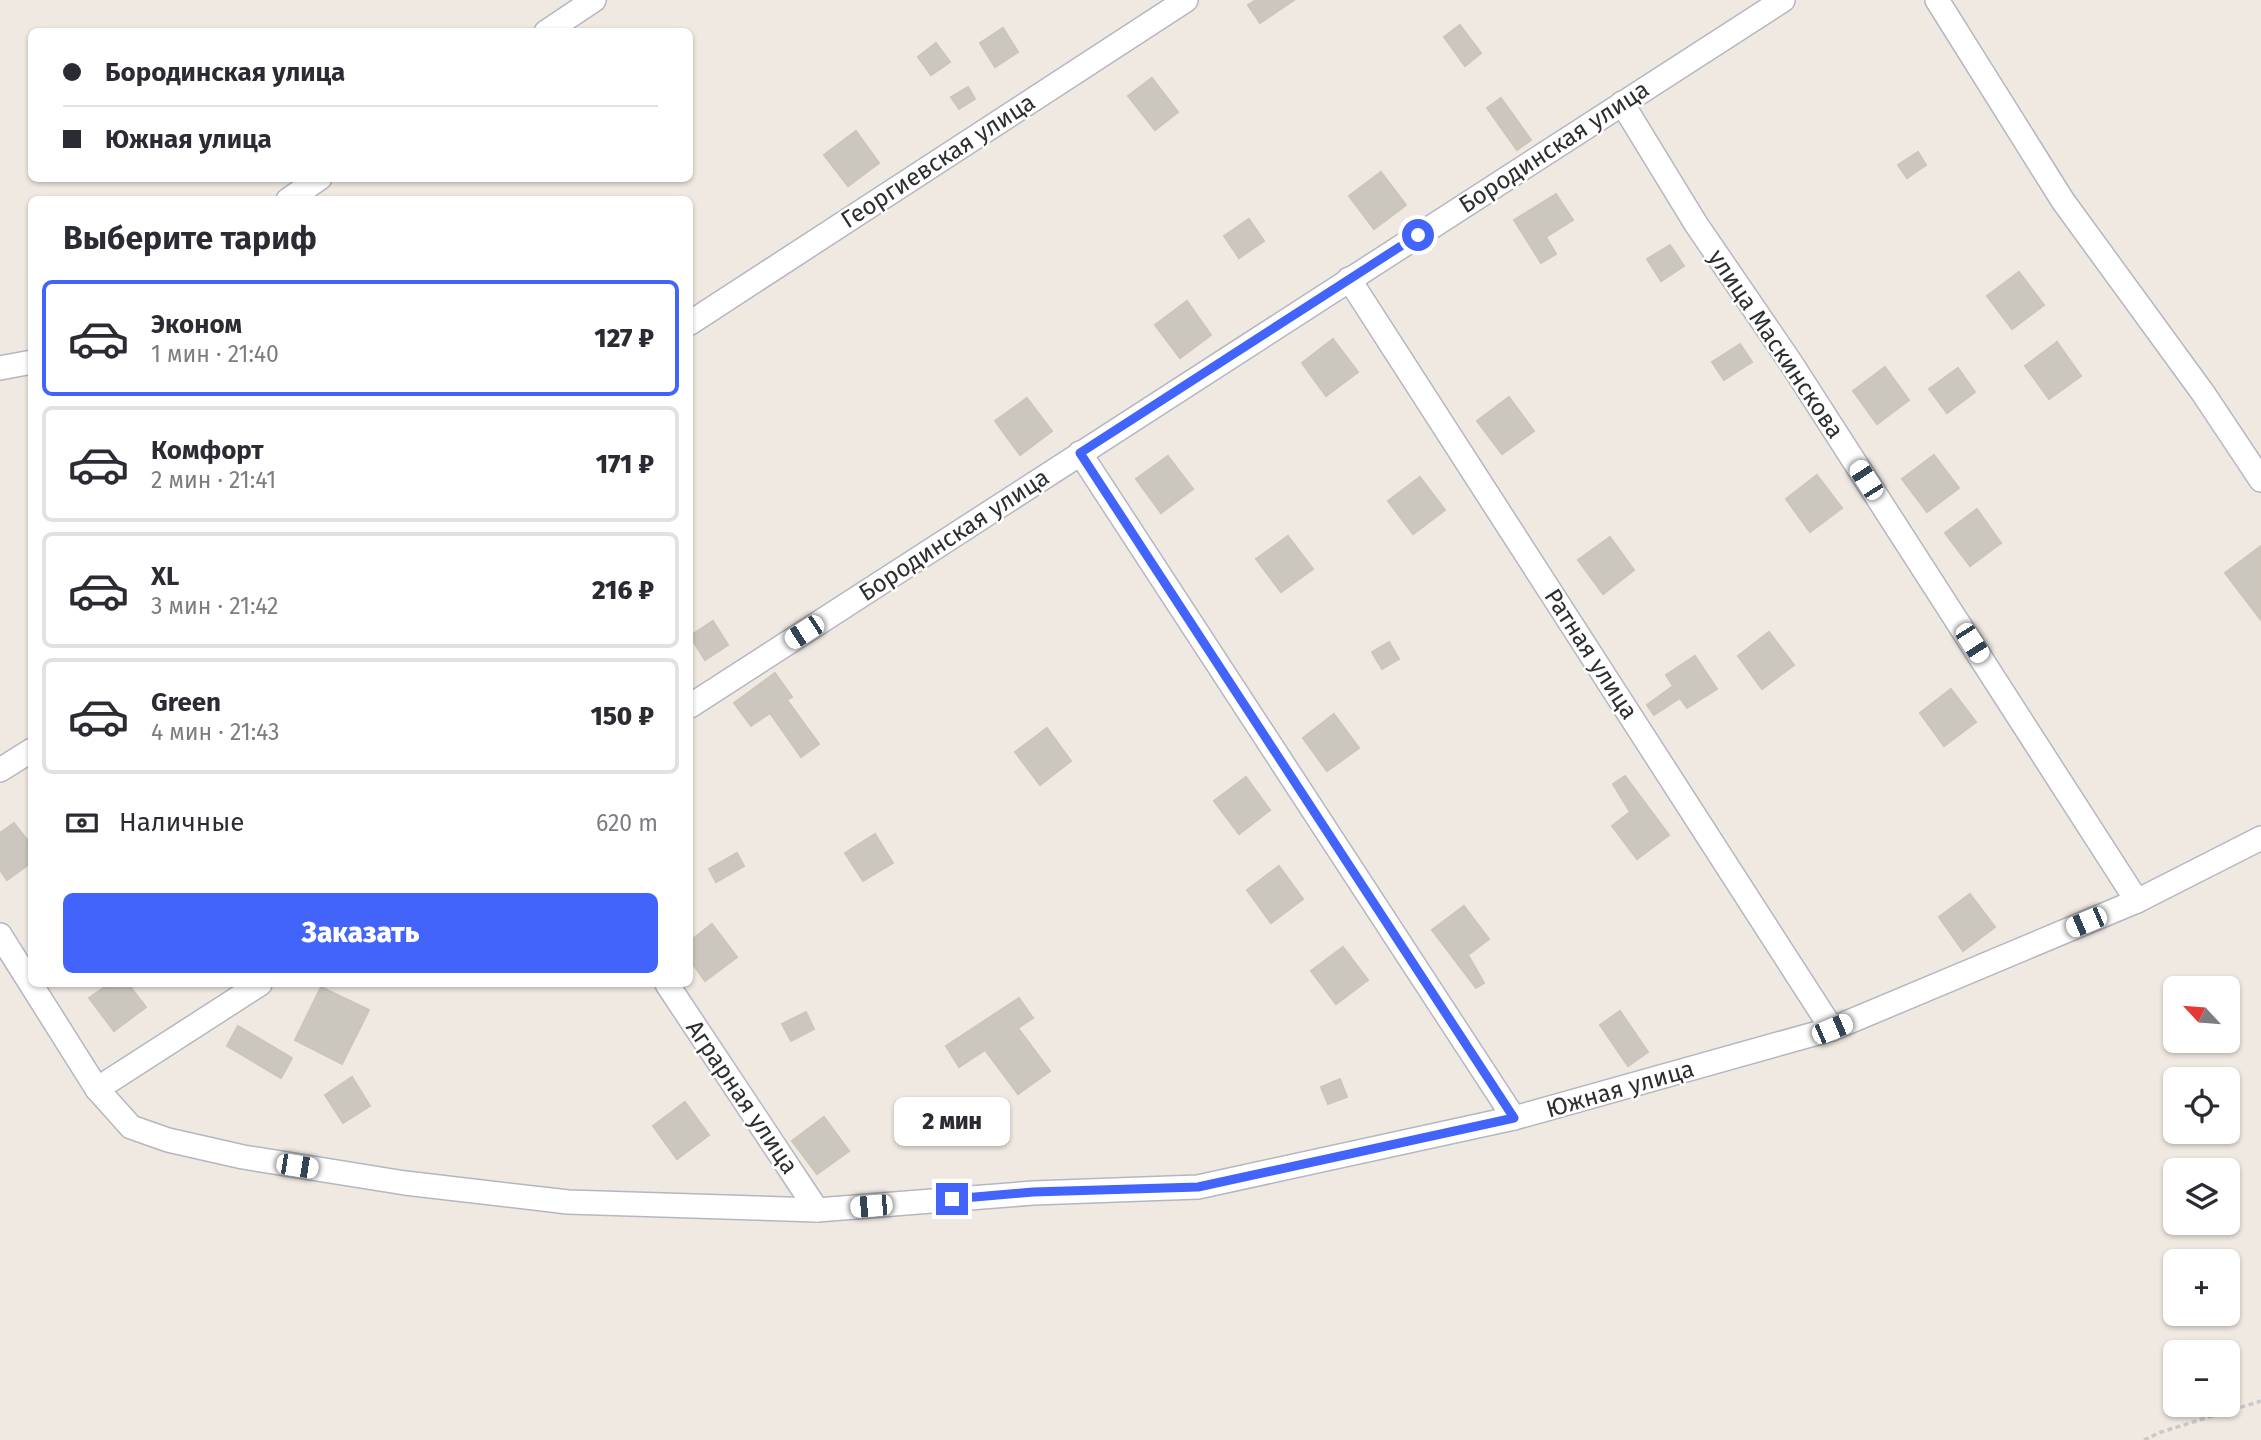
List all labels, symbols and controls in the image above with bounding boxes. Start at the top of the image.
text: Бородинская улица [105,57,345,88]
street label: Бородинская улица [1454,75,1654,219]
street label: Георгиевская улица [836,88,1040,234]
text: Южная улица [105,124,272,155]
text: Выберите тариф [63,219,317,257]
route start [1402,219,1434,251]
street label: улица Маскинскова [1702,244,1850,444]
icon: car [67,307,130,370]
text: Эконом [151,309,242,340]
text: 127 ₽ [594,323,654,354]
text: 1 мин · 21:40 [151,340,279,368]
icon: car [67,433,130,496]
text: Комфорт [151,435,264,466]
text: 171 ₽ [596,449,654,480]
car [1846,457,1887,503]
street label: Бородинская улица [854,463,1054,607]
text: 2 мин · 21:41 [151,466,276,494]
icon: car [67,559,130,622]
text: XL [151,561,179,592]
text: 216 ₽ [592,575,654,606]
street label: Ратная улица [1538,584,1644,724]
text: 3 мин · 21:42 [151,592,279,620]
car [781,612,828,652]
car [1952,620,1993,666]
icon: car [67,685,130,748]
text: Green [151,687,221,718]
text: 150 ₽ [590,701,654,732]
text: 4 мин · 21:43 [151,718,279,746]
icon: cash [63,804,101,842]
text: Наличные [119,807,244,838]
text: 620 m [596,809,658,837]
button: Заказать [63,893,658,973]
car [2063,904,2110,940]
north arrow [2163,976,2240,1054]
map controls [2163,976,2240,1417]
car [1809,1011,1856,1047]
street label: Аграрная улица [680,1015,804,1179]
street label: Южная улица [1543,1055,1697,1123]
button: locate [2163,1067,2240,1144]
callout: 2 мин [894,1098,1010,1146]
text: 2 мин [922,1107,982,1135]
car [275,1152,320,1180]
button: layers [2163,1158,2240,1235]
route end [936,1183,968,1215]
car [850,1194,893,1218]
button: + [2163,1249,2240,1326]
button: − [2163,1340,2240,1417]

